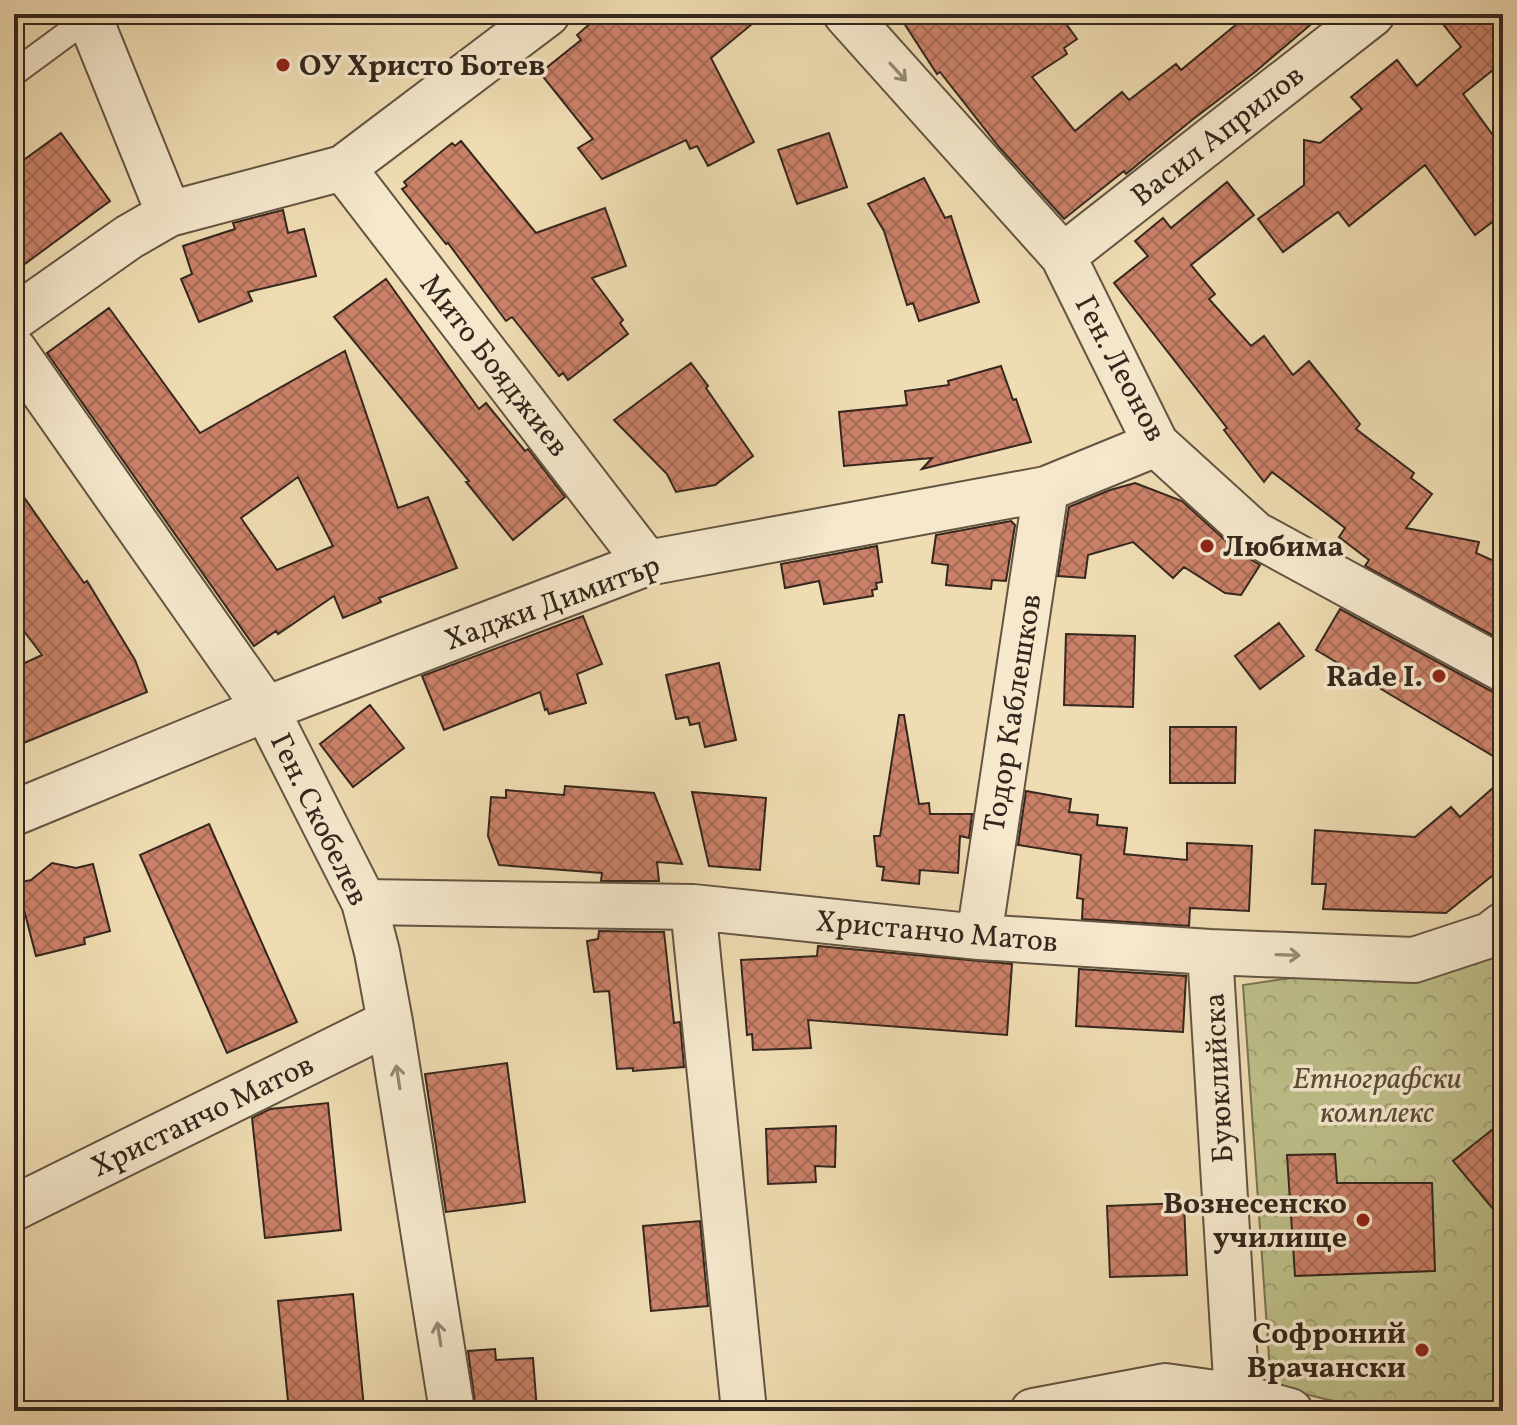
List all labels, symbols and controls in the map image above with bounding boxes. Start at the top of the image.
place label: ОУ Христо Ботев [299,46,545,88]
marker: ОУ Христо Ботев [274,56,292,74]
street label: Васил Априлов [1123,56,1314,218]
one-way arrow [888,62,907,82]
street label: Мито Бояджиев [409,266,578,466]
street label: Ген. Леонов [1063,288,1175,450]
place label: Любима [1223,527,1344,569]
marker: Любима [1198,537,1216,555]
street label: Хаджи Димитър [439,545,666,662]
street label: Тодор Каблешков [974,591,1054,836]
place label: Rade I. [1326,657,1423,699]
marker: Rade I. [1430,667,1448,685]
street label: Ген. Скобелев [258,727,378,913]
street label: Христанчо Матов [814,901,1060,965]
one-way arrow [1274,947,1301,962]
street label: Буюклийска [1195,992,1245,1164]
street label: Христанчо Матов [84,1045,321,1189]
park label: Етнографски комплекс [1292,1059,1462,1135]
one-way arrow [390,1065,405,1090]
place label: Вознесенско училище [1163,1184,1347,1260]
marker: Вознесенско училище [1354,1211,1372,1229]
place label: Софроний Врачански [1247,1314,1406,1390]
one-way arrow [431,1322,446,1347]
marker: Софроний Врачански [1413,1341,1431,1359]

